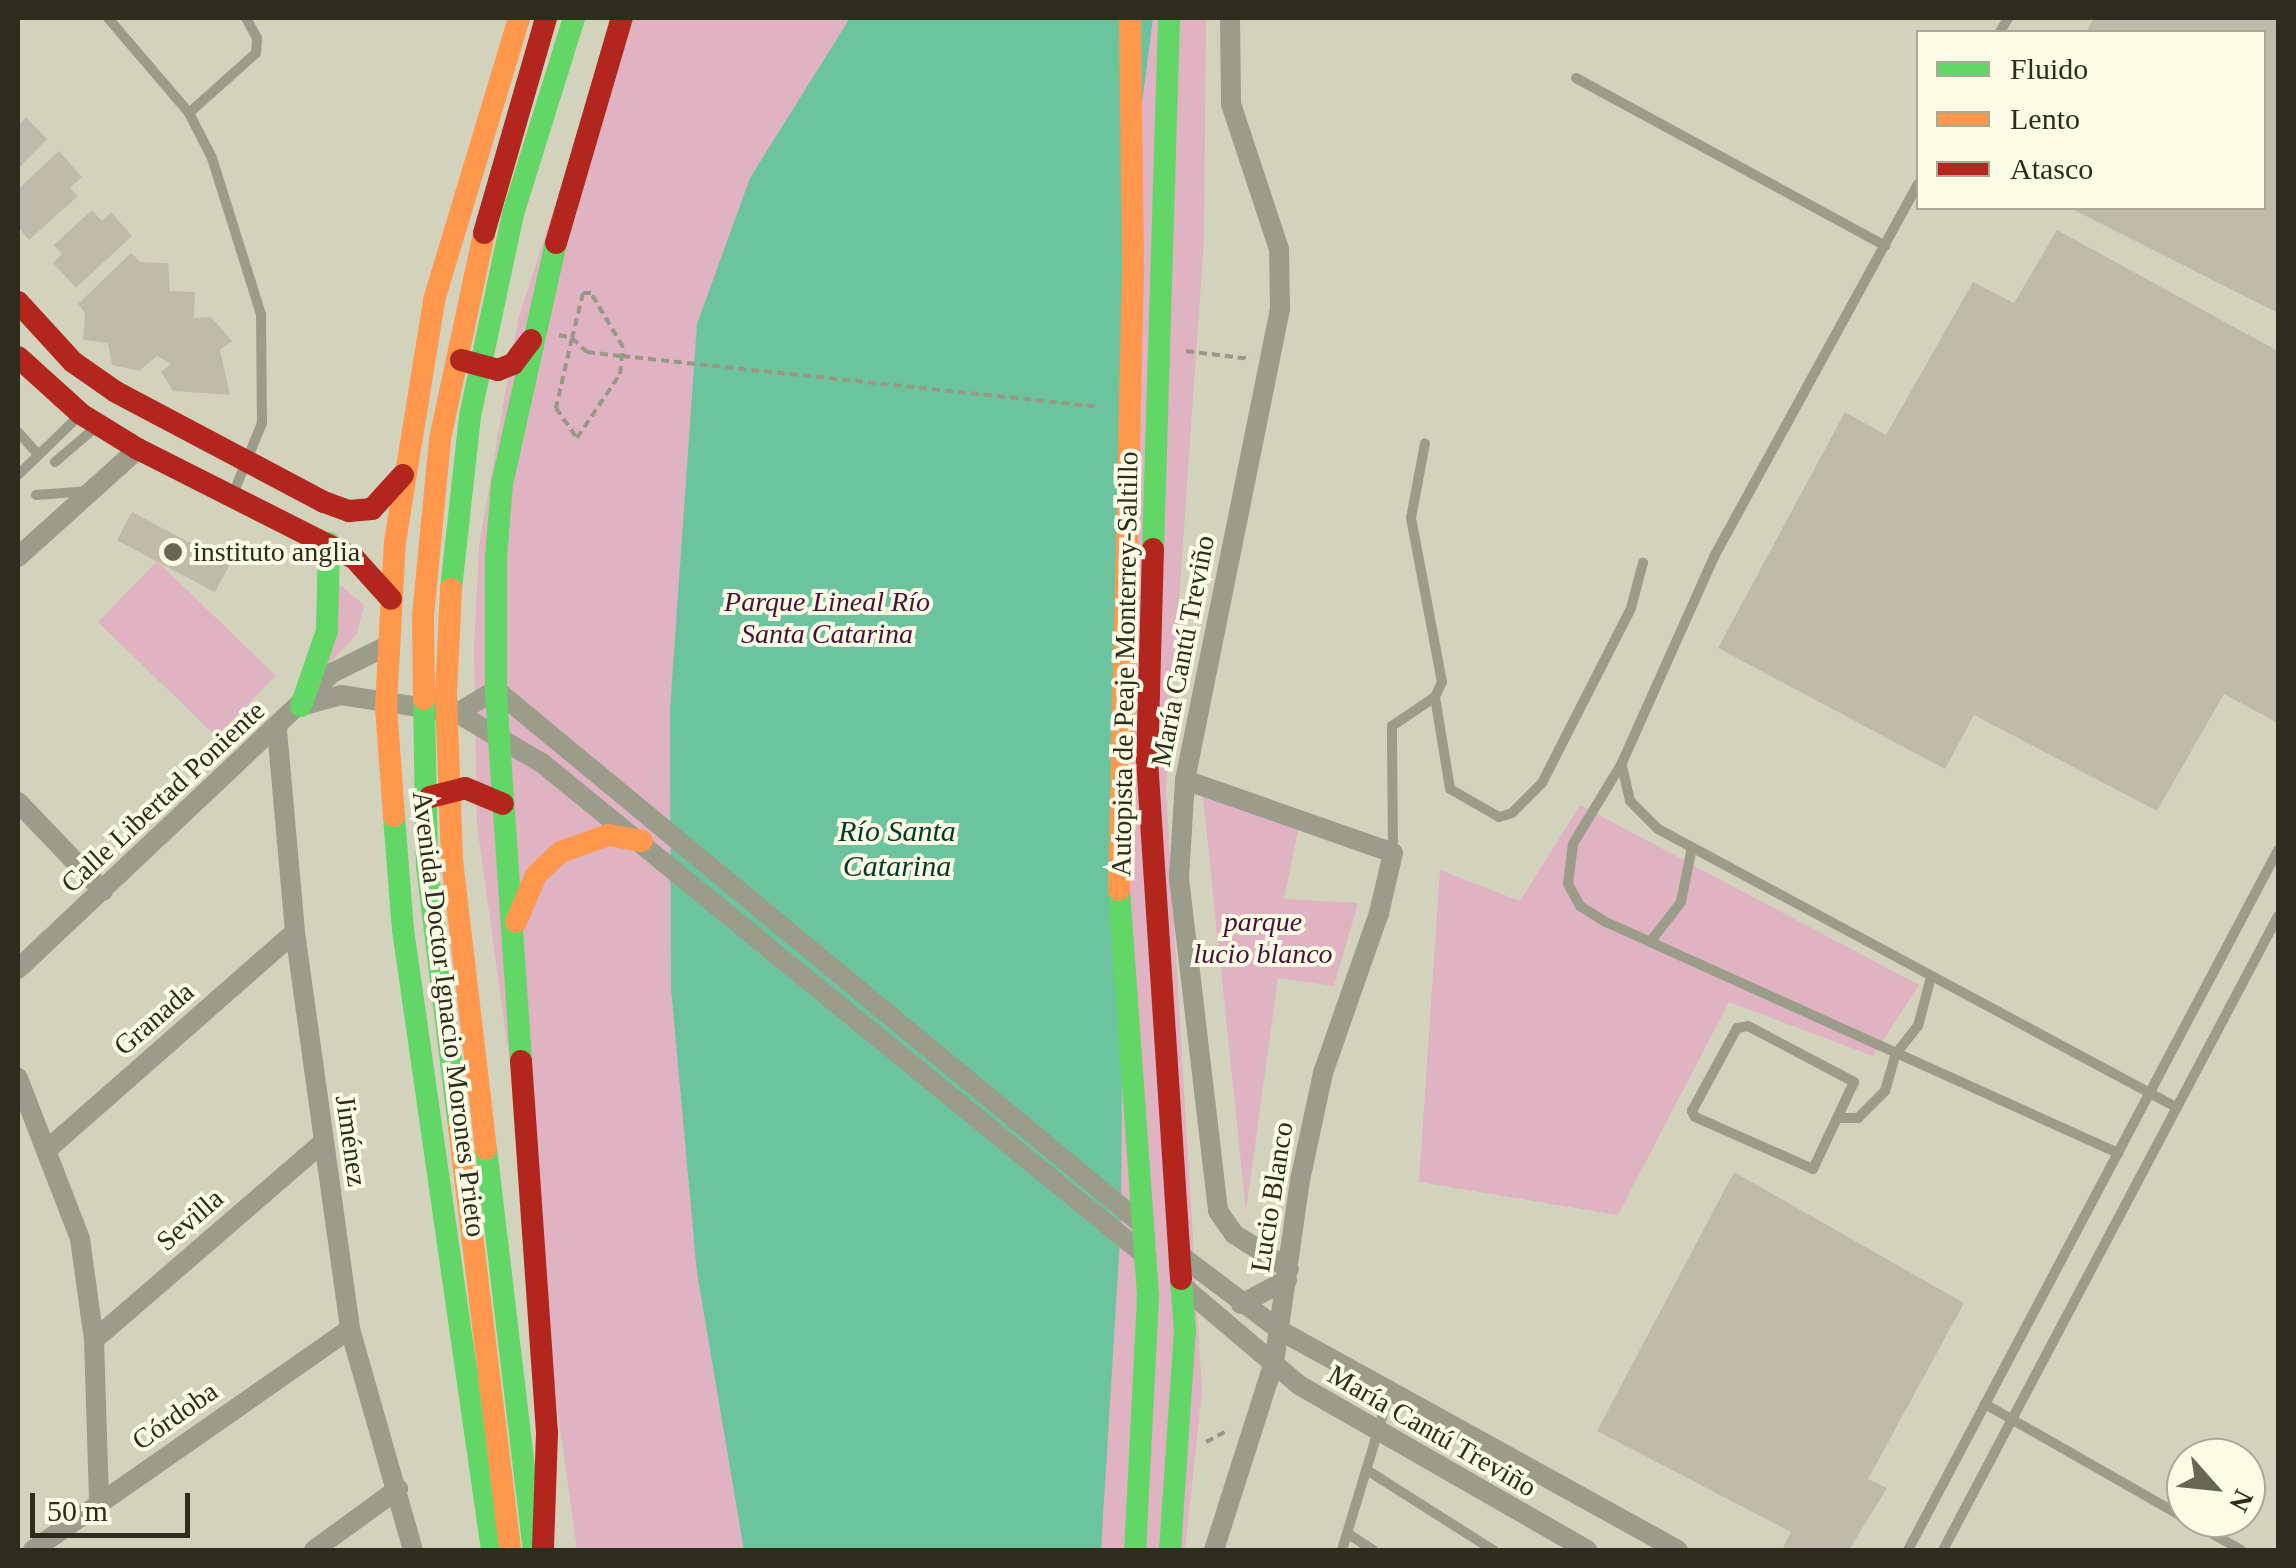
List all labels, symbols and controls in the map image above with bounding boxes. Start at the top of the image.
legend [1916,30,2266,210]
text: Fluido [2010,52,2088,85]
text: Lento [2010,102,2080,135]
text: Atasco [2010,152,2093,185]
street label: Autopista de Peaje Monterrey-Saltillo [1104,451,1146,877]
street label: María Cantú Treviño [1144,532,1222,770]
place label: instituto anglia [193,535,360,569]
marker: instituto anglia [162,541,184,563]
park label: Parque Lineal Río Santa Catarina [724,585,930,651]
street label: Calle Libertad Poniente [54,694,272,900]
street label: Avenida Doctor Ignacio Morones Prieto [405,789,493,1239]
water label: Río Santa Catarina [838,813,956,884]
park label: parque lucio blanco [1193,905,1333,971]
street label: Granada [107,975,201,1063]
street label: Jiménez [328,1093,374,1189]
street label: Lucio Blanco [1244,1119,1300,1275]
street label: Sevilla [150,1182,230,1258]
street label: María Cantú Treviño [1322,1358,1542,1504]
street label: Córdoba [126,1375,224,1457]
north arrow [2166,1438,2266,1538]
scale bar [35,1473,195,1535]
text: N [2223,1485,2260,1517]
text: 50 m [47,1494,108,1527]

